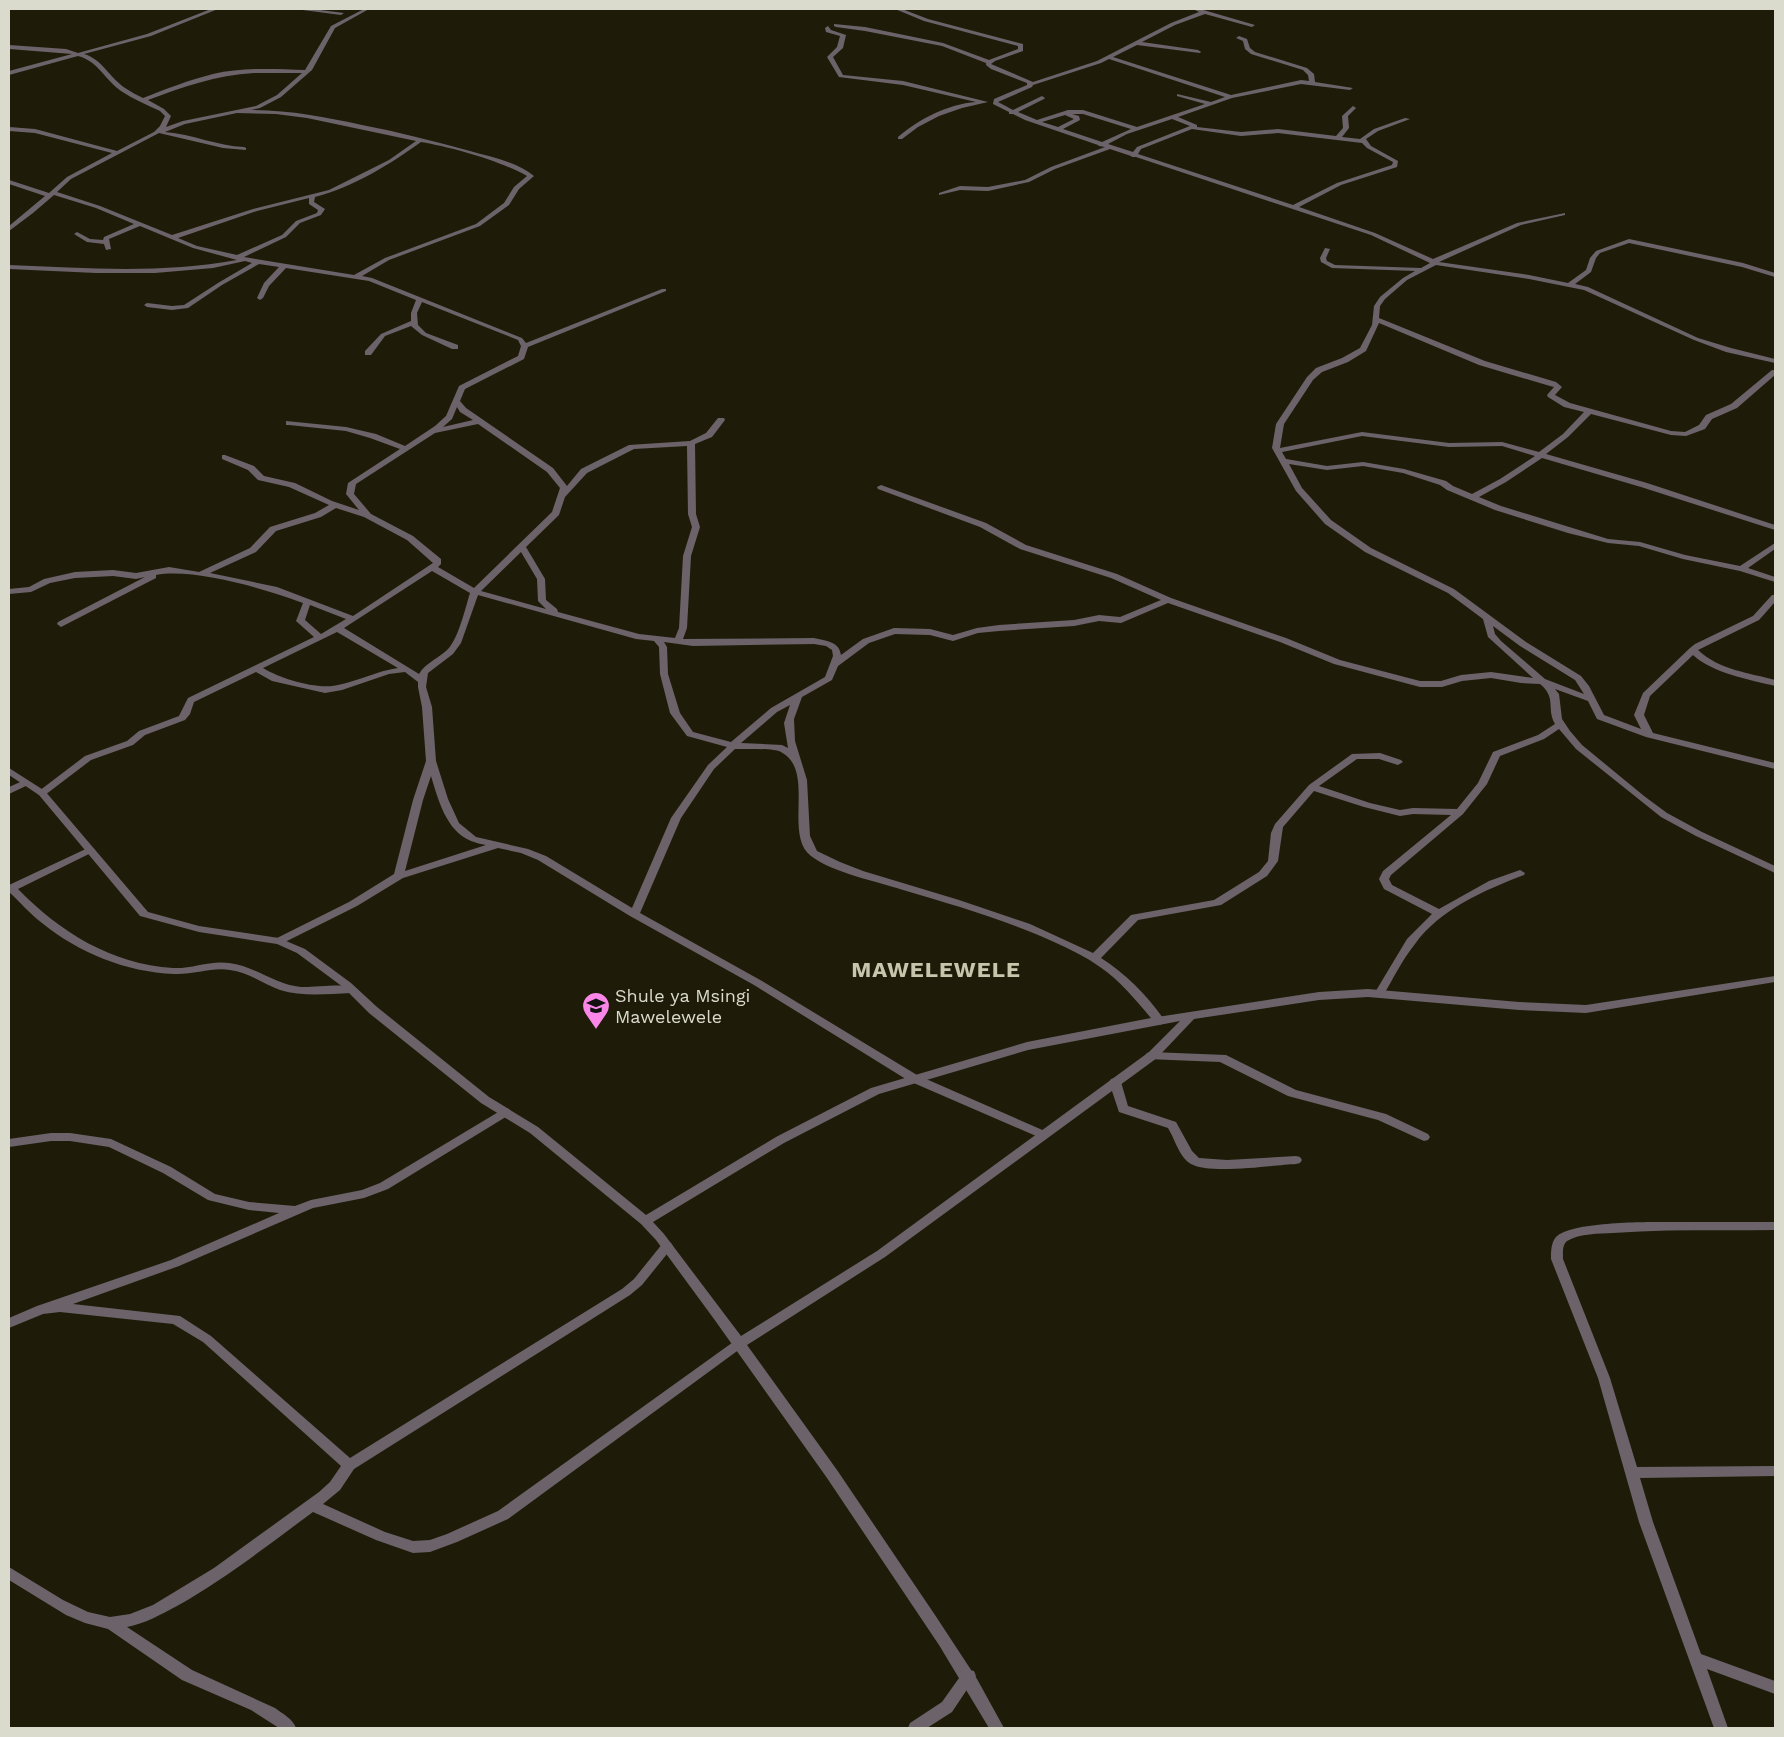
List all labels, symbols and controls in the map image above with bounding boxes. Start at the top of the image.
district label: MAWELEWELE [851,957,1021,982]
place label: Shule ya Msingi Mawelewele [615,985,750,1027]
school or university icon: Shule ya Msingi Mawelewele [581,991,611,1030]

